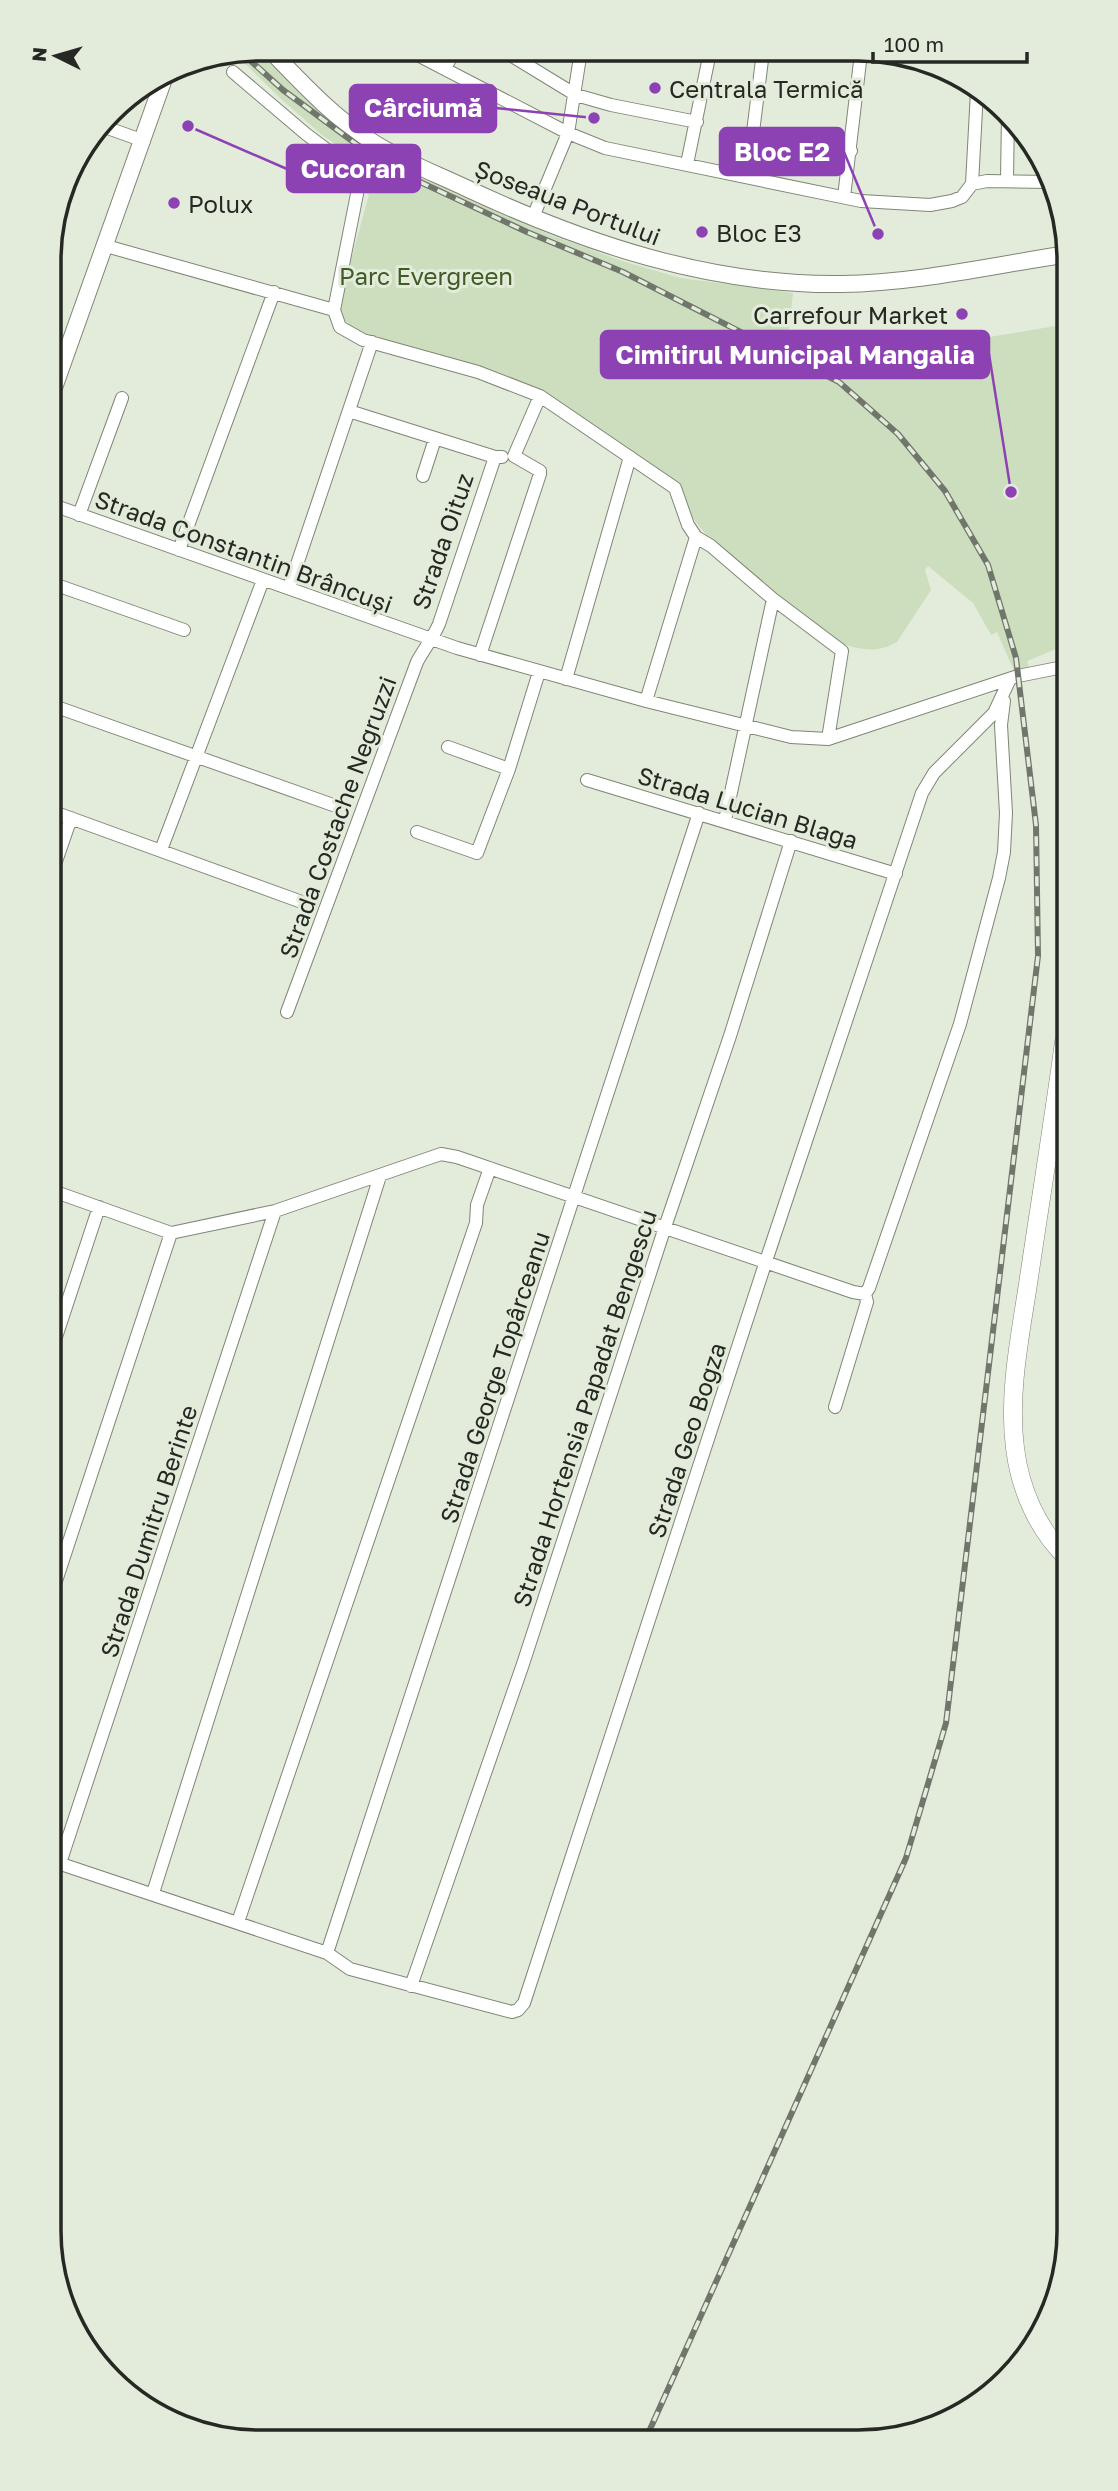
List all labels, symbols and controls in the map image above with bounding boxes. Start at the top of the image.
north arrow [21,21,91,91]
scale bar [873,21,1027,65]
text: 100 m [884,31,944,57]
text: N [26,46,51,63]
place label: Centrala Termică [669,74,864,103]
marker: Centrala Termică [647,80,663,96]
callout: Cârciumă [350,85,496,132]
text: Cârciumă [364,92,482,123]
callout: Bloc E2 [720,128,844,175]
text: Bloc E2 [734,136,830,167]
callout: Cucoran [287,145,420,192]
text: Cucoran [300,153,406,184]
street label: Șoseaua Portului [471,153,665,252]
place label: Polux [188,189,253,218]
marker: Polux [166,195,182,211]
place label: Bloc E3 [716,218,802,247]
marker: Bloc E3 [694,224,710,240]
park label: Parc Evergreen [339,261,513,290]
place label: Carrefour Market [753,300,948,329]
marker: Carrefour Market [954,306,970,322]
callout: Cimitirul Municipal Mangalia [601,331,989,378]
text: Cimitirul Municipal Mangalia [615,339,975,370]
street label: Strada Oituz [405,469,479,613]
street label: Strada Constantin Brâncuși [91,484,397,619]
street label: Strada Costache Negruzzi [272,672,402,962]
street label: Strada Lucian Blaga [634,760,862,854]
street label: Strada Hortensia Papadat Bengescu [506,1206,662,1610]
street label: Strada George Topârceanu [433,1228,555,1526]
street label: Strada Geo Bogza [641,1339,731,1541]
street label: Strada Dumitru Berinte [93,1401,203,1661]

